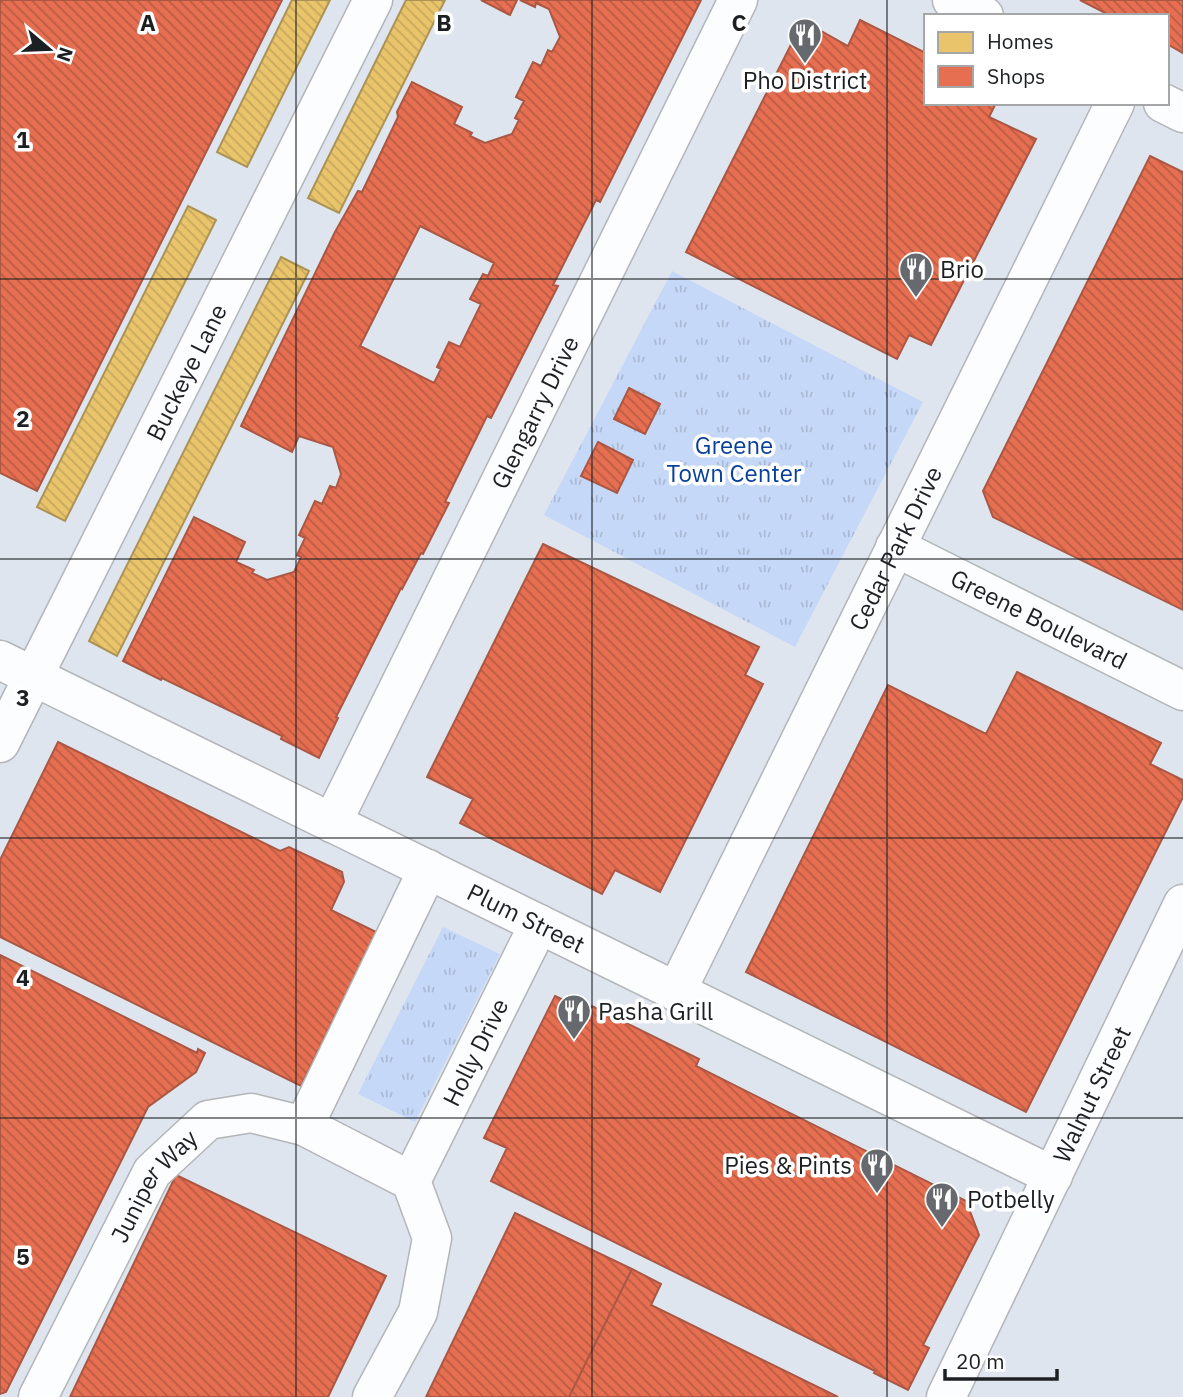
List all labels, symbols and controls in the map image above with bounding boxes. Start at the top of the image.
text: A [140,7,156,37]
text: B [436,7,452,37]
text: C [732,7,747,37]
north arrow [14,14,84,84]
legend [924,14,1169,105]
restaurant icon: Pho District [786,16,824,65]
text: Homes [987,27,1054,55]
text: N [51,44,79,65]
text: Shops [987,62,1045,90]
place label: Pho District [743,64,867,96]
text: 1 [16,124,30,154]
restaurant icon: Brio [897,250,935,299]
place label: Brio [940,253,984,285]
street label: Buckeye Lane [138,298,234,446]
street label: Glengarry Drive [483,330,586,494]
text: 2 [16,403,30,433]
park label: Greene Town Center [666,429,802,489]
street label: Cedar Park Drive [841,461,949,636]
street label: Greene Boulevard [945,561,1133,677]
text: 3 [16,682,30,712]
street label: Plum Street [462,875,590,960]
text: 4 [16,962,30,992]
restaurant icon: Pasha Grill [555,992,593,1041]
street label: Holly Drive [435,993,515,1111]
place label: Pasha Grill [598,995,713,1027]
street label: Walnut Street [1045,1021,1138,1168]
street label: Juniper Way [103,1122,204,1248]
restaurant icon: Pies & Pints [858,1146,896,1195]
place label: Pies & Pints [724,1149,852,1181]
restaurant icon: Potbelly [923,1180,961,1229]
place label: Potbelly [967,1183,1055,1215]
text: 5 [16,1241,30,1271]
scale bar [945,1338,1057,1382]
text: 20 m [956,1347,1005,1375]

